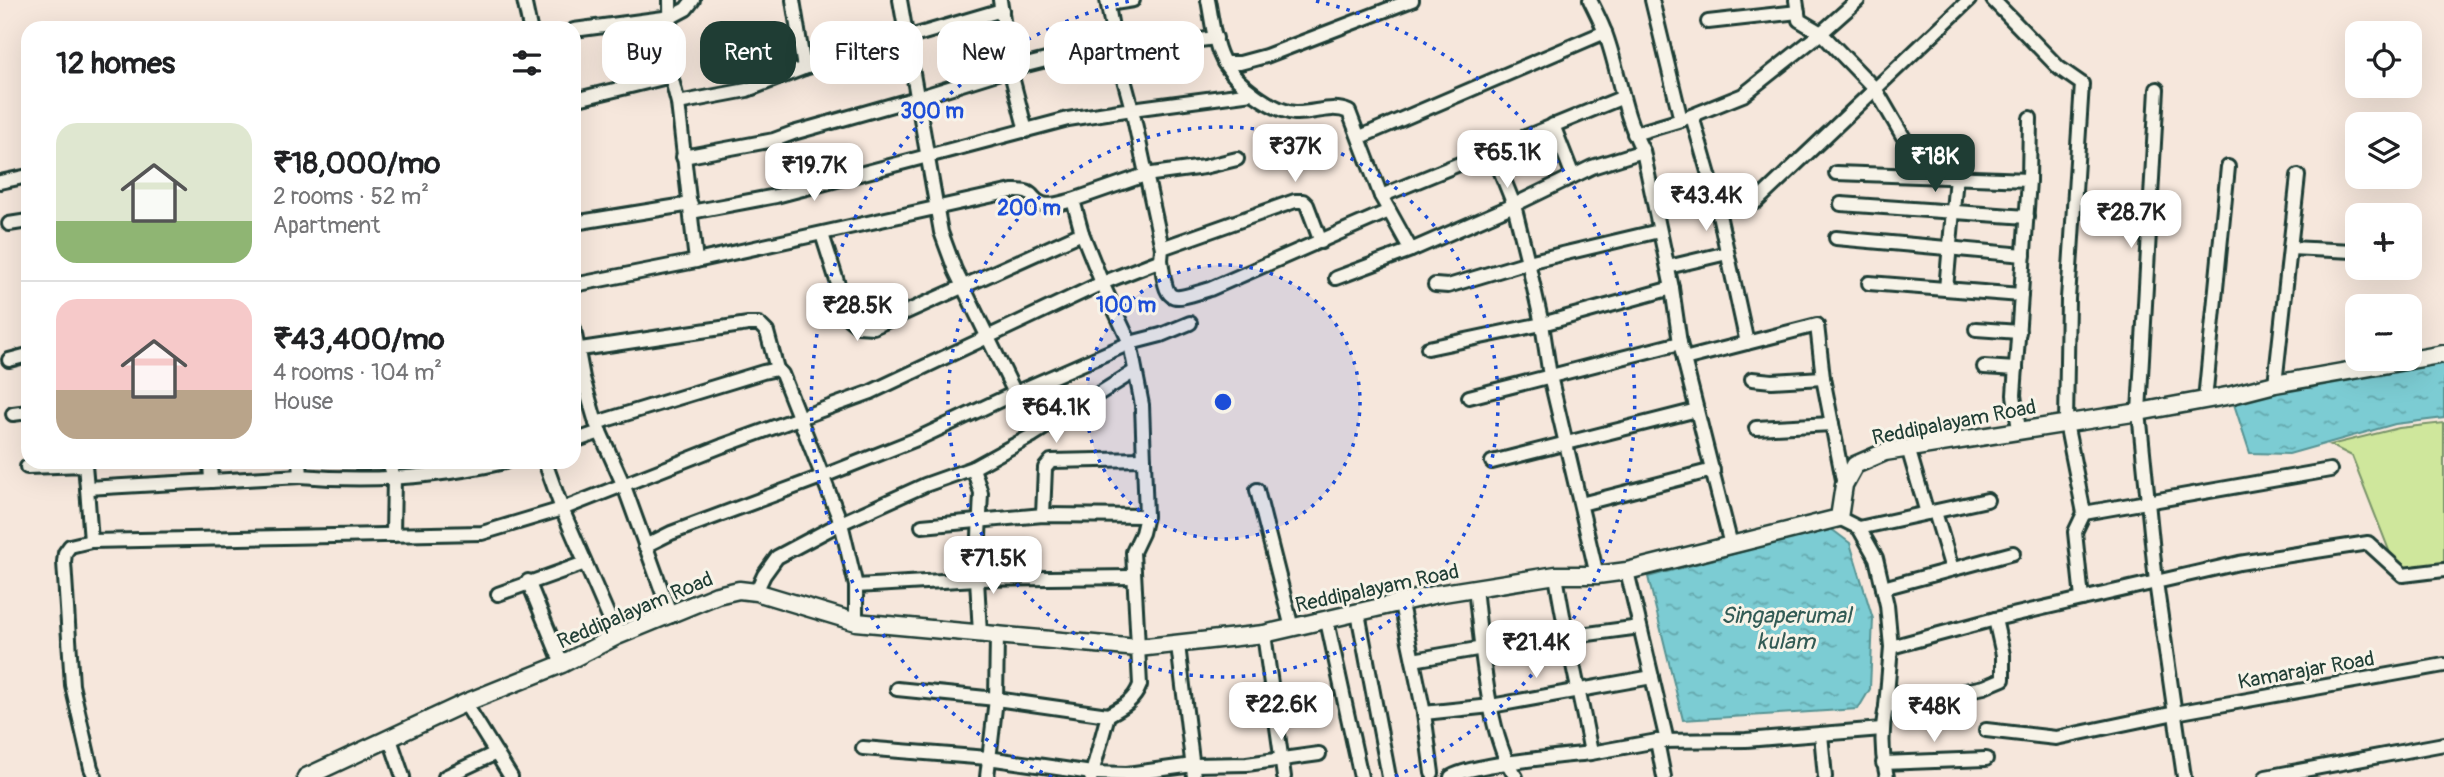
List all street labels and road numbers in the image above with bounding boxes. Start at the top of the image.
street label: Reddipalayam Road [1870,393,2038,452]
street label: Reddipalayam Road [1293,558,1461,619]
street label: Reddipalayam Road [553,565,717,655]
street label: Kamarajar Road [2236,645,2377,696]

